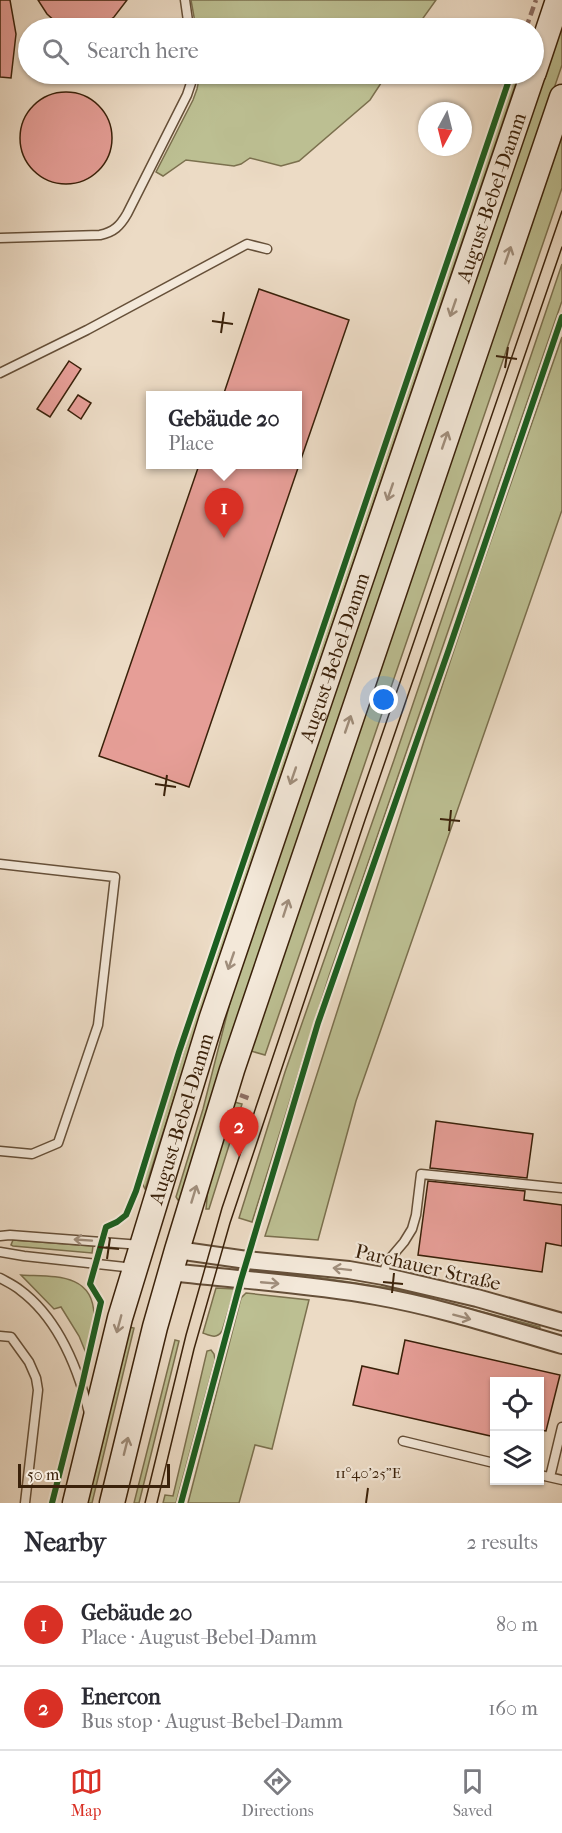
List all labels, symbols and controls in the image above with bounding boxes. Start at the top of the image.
search box [18,18,544,84]
icon: search [39,35,72,68]
text: Search here [87,38,199,64]
north arrow [418,102,472,156]
street label: August-Bebel-Damm [452,109,531,286]
one-way arrow [504,246,515,265]
one-way arrow [447,298,458,317]
popup [146,391,302,469]
text: Gebäude 20 [168,406,280,432]
one-way arrow [441,431,452,450]
text: Place [168,432,214,455]
one-way arrow [384,482,395,501]
pin: 1 [204,488,244,538]
street label: August-Bebel-Damm [295,569,375,746]
your location [369,685,398,714]
one-way arrow [344,715,355,734]
one-way arrow [287,766,298,785]
one-way arrow [281,900,292,918]
one-way arrow [225,951,236,970]
street label: August-Bebel-Damm [144,1030,219,1208]
pin: 2 [220,1108,258,1157]
one-way arrow [189,1185,200,1204]
one-way arrow [74,1234,94,1245]
street label: Parchauer Straße [353,1240,503,1295]
one-way arrow [332,1264,352,1275]
one-way arrow [260,1278,280,1289]
one-way arrow [452,1311,471,1323]
one-way arrow [112,1314,124,1333]
map controls [490,1377,544,1485]
button: locate [490,1377,544,1431]
button: layers [490,1431,544,1485]
one-way arrow [120,1437,132,1456]
scale bar [18,1461,170,1488]
text: 11°40'25"E [335,1464,401,1482]
text: 50 m [27,1465,59,1484]
text: Nearby [24,1527,106,1558]
text: 2 results [467,1531,538,1554]
text: Gebäude 20 [81,1600,192,1626]
text: 1 [40,1613,47,1636]
text: 80 m [496,1613,538,1636]
text: Place · August-Bebel-Damm [81,1626,317,1649]
text: Enercon [81,1684,161,1710]
text: 2 [38,1697,49,1720]
text: 160 m [488,1697,538,1720]
text: Bus stop · August-Bebel-Damm [81,1710,343,1733]
tab: Map [70,1765,103,1820]
tab: Directions [242,1765,314,1820]
tab: Saved [453,1765,492,1820]

